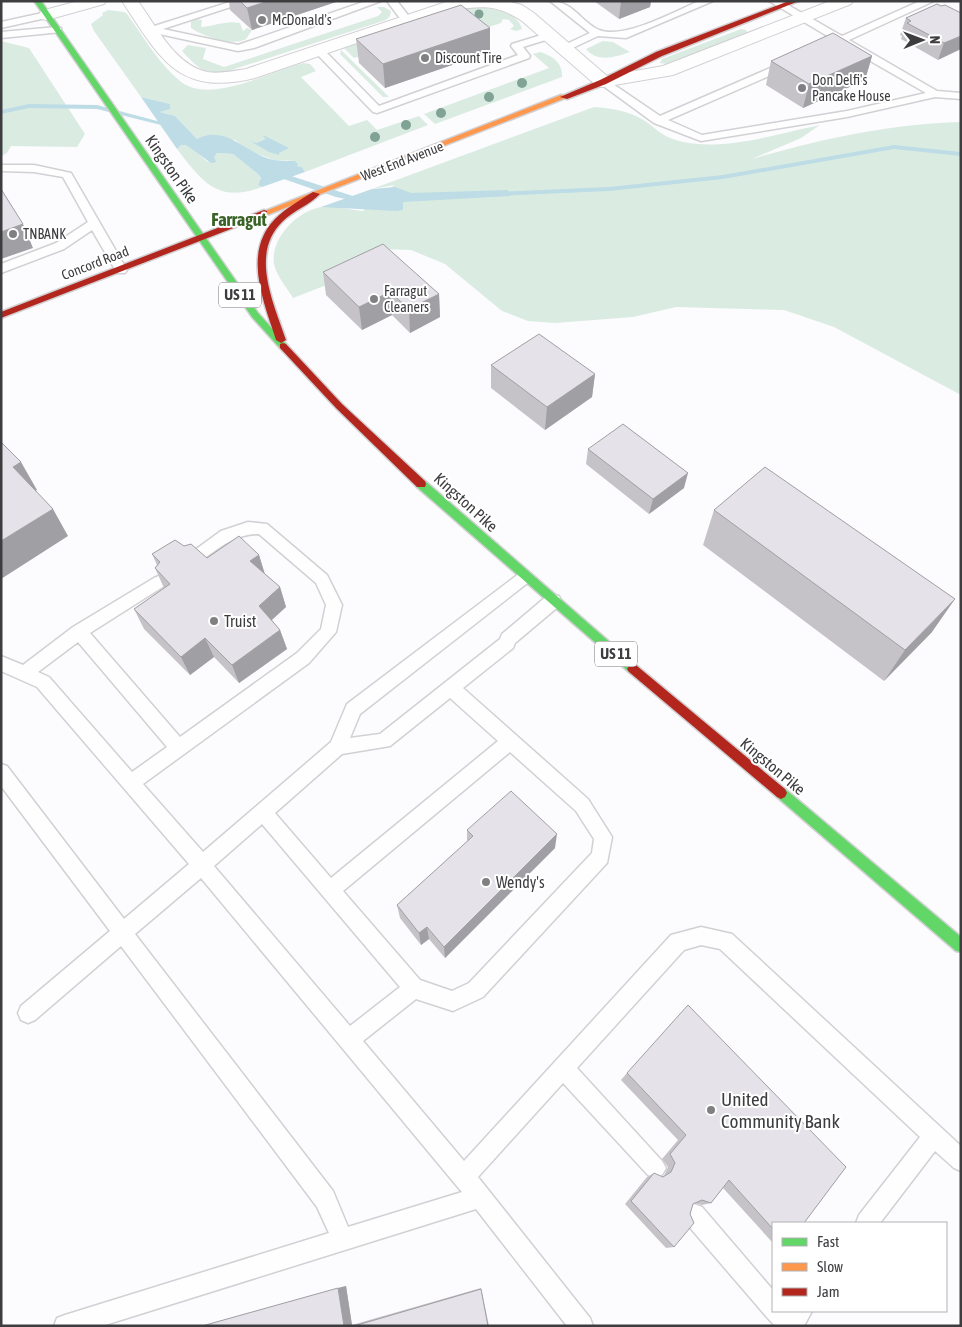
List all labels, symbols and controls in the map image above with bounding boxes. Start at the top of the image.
place label: McDonald's [272,12,332,28]
marker: McDonald's [256,14,268,26]
north arrow [897,15,947,65]
text: N [927,36,943,44]
place label: Discount Tire [435,50,502,66]
marker: Discount Tire [419,52,431,64]
place label: Don Delfi's Pancake House [812,72,891,104]
marker: Don Delfi's Pancake House [796,82,808,94]
street label: Kingston Pike [141,132,202,207]
street label: West End Avenue [359,138,445,184]
district label: Farragut [211,209,268,230]
place label: TNBANK [23,226,66,242]
marker: TNBANK [7,228,19,240]
street label: Concord Road [59,243,131,283]
road number: US 11 [219,282,261,308]
place label: Farragut Cleaners [384,283,429,315]
marker: Farragut Cleaners [368,293,380,305]
street label: Kingston Pike [430,469,501,536]
place label: Truist [224,612,257,630]
marker: Truist [208,615,220,627]
road number: US 11 [595,642,637,666]
street label: Kingston Pike [736,734,809,799]
place label: Wendy's [496,873,545,892]
marker: Wendy's [480,876,492,888]
place label: United Community Bank [721,1088,841,1132]
marker: United Community Bank [705,1104,717,1116]
legend [772,1222,947,1312]
text: Fast [817,1233,839,1250]
text: Slow [817,1258,843,1275]
text: Jam [817,1283,840,1300]

